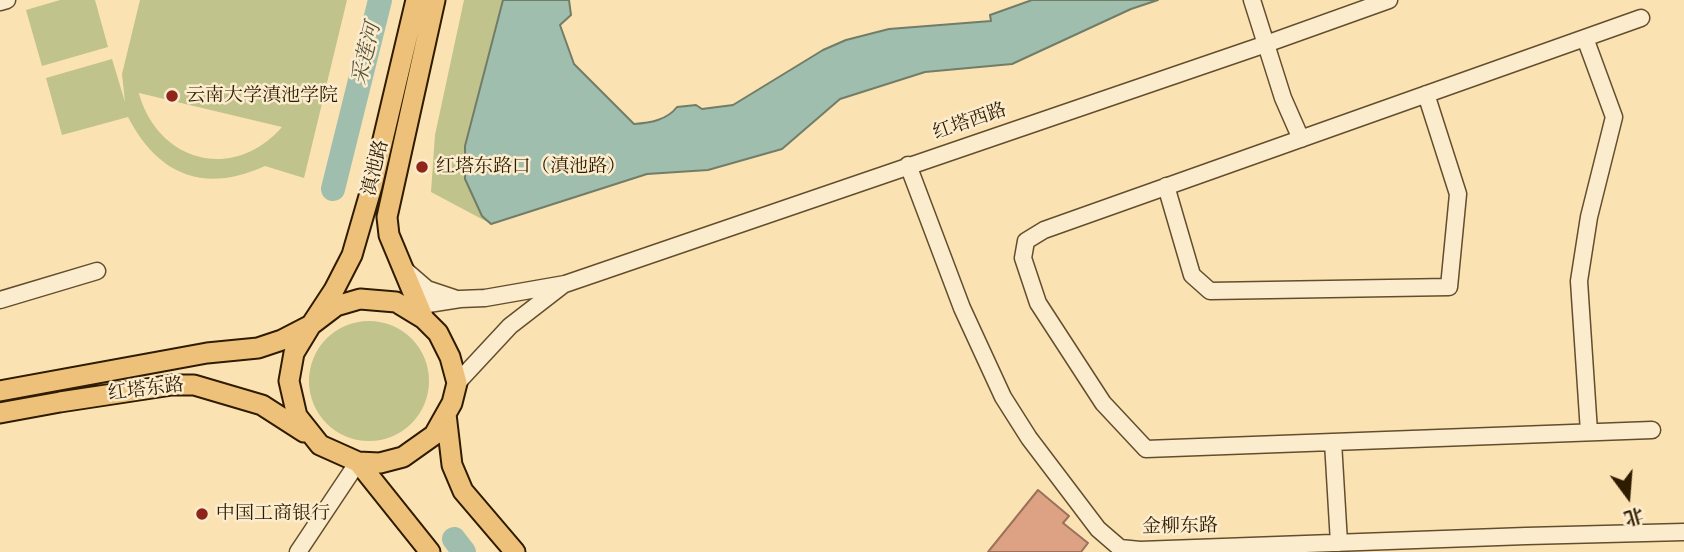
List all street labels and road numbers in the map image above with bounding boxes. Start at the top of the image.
street label: 红塔西路 [930,99,1010,145]
street label: 滇池路 [358,138,394,198]
street label: 红塔东路 [107,374,185,406]
street label: 金柳东路 [1142,515,1218,539]

